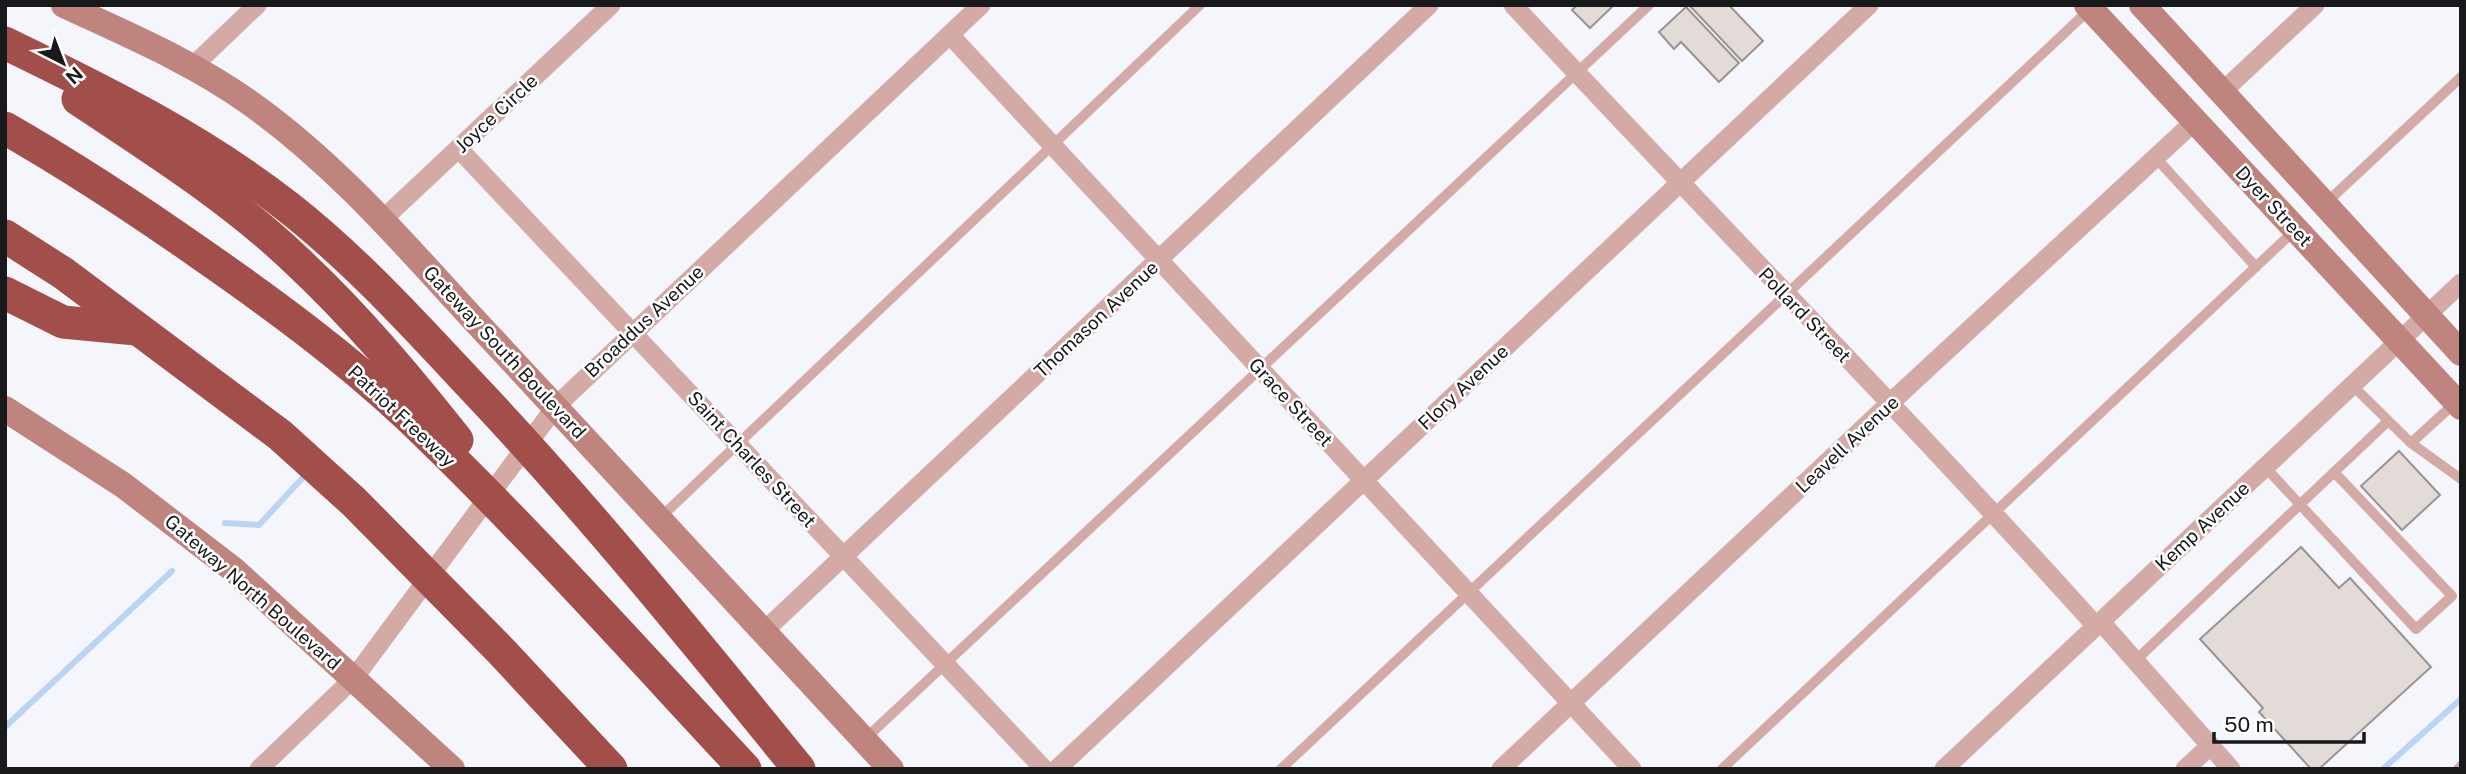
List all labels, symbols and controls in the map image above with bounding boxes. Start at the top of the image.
north arrow [28,28,98,98]
text: N [61,62,87,89]
street label: Joyce Circle [450,69,542,157]
street label: Dyer Street [2231,161,2317,251]
street label: Thomason Avenue [1030,256,1162,382]
street label: Broaddus Avenue [580,260,708,382]
street label: Gateway South Boulevard [419,261,591,443]
street label: Pollard Street [1754,263,1856,367]
street label: Flory Avenue [1413,340,1513,434]
street label: Grace Street [1245,353,1337,451]
street label: Patriot Freeway [344,361,460,471]
street label: Saint Charles Street [683,386,821,532]
street label: Leavell Avenue [1791,391,1903,497]
street label: Kemp Avenue [2150,477,2254,575]
street label: Gateway North Boulevard [161,510,345,674]
scale bar [2214,700,2364,744]
text: 50 m [2224,712,2274,737]

